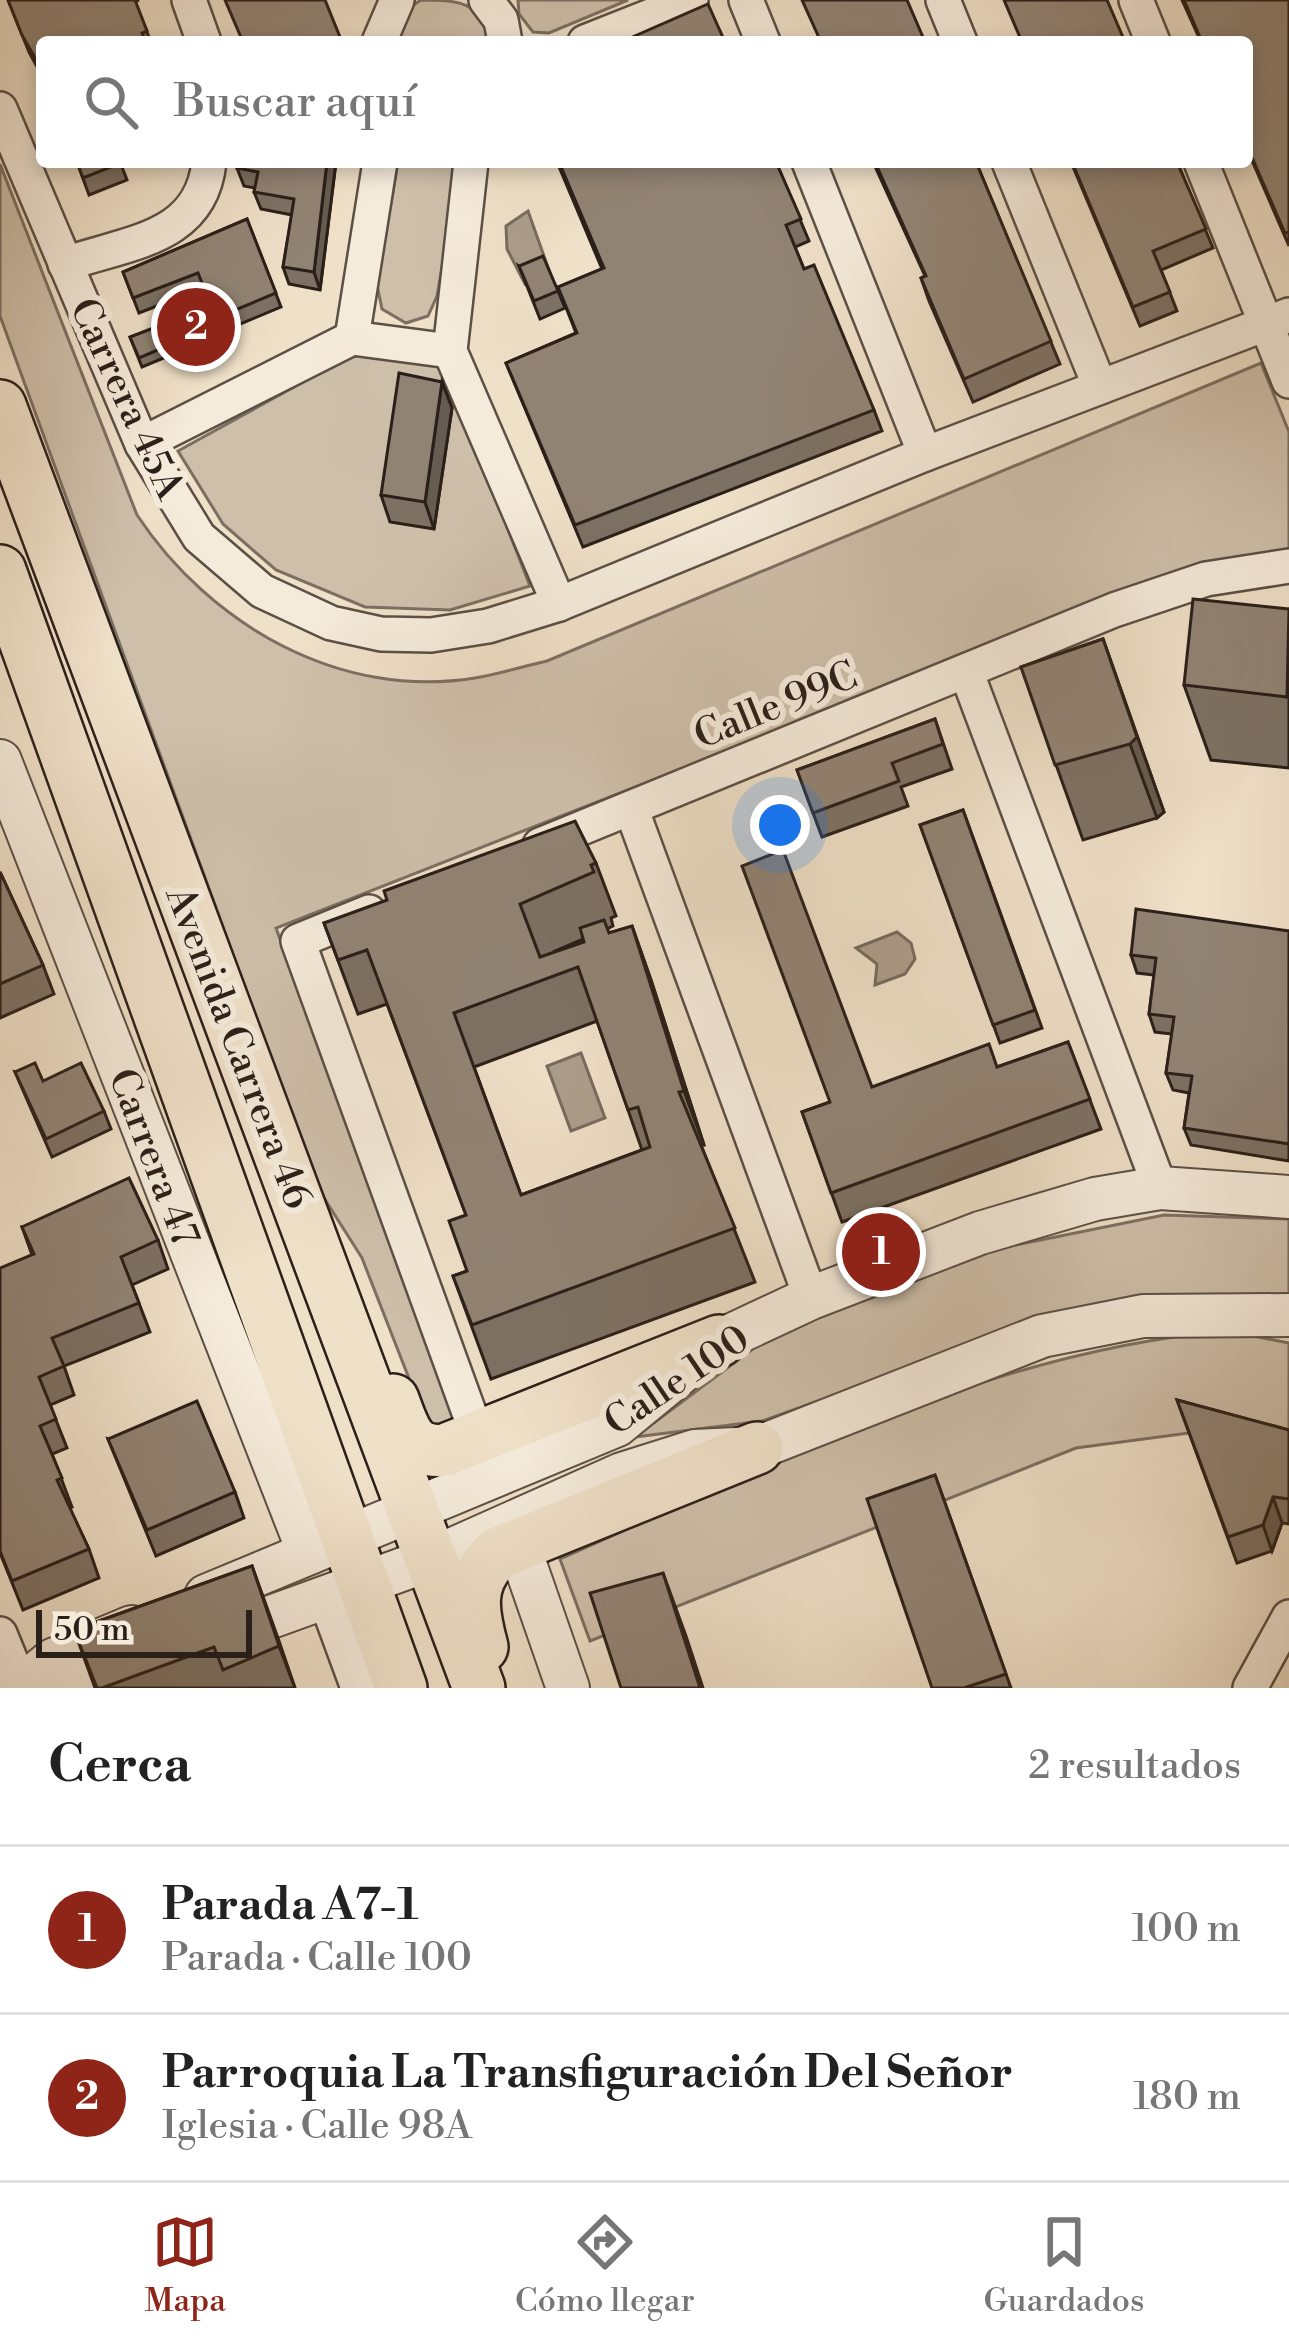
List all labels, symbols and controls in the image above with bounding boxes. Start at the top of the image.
search box [36,36,1253,168]
icon: search [78,69,144,135]
text: Buscar aquí [174,74,416,131]
pin: 2 [157,282,235,372]
street label: Carrera 45A [58,291,194,509]
street label: Calle 99C [687,651,865,761]
your location [750,795,810,855]
street label: Avenida Carrera 46 [153,879,322,1216]
street label: Carrera 47 [96,1062,209,1254]
pin: 1 [842,1207,920,1297]
street label: Calle 100 [595,1315,759,1447]
scale bar [36,1604,252,1657]
text: 50 m [54,1610,130,1651]
text: Cerca [48,1734,191,1798]
text: 2 resultados [1028,1742,1241,1791]
text: Parada A7-1 [162,1877,419,1934]
text: 1 [78,1905,96,1954]
text: 100 m [1132,1905,1241,1954]
text: Parada · Calle 100 [162,1934,472,1983]
text: Parroquia La Transfiguración Del Señor [162,2045,1013,2102]
text: 2 [75,2073,99,2122]
text: 180 m [1133,2073,1241,2122]
text: Iglesia · Calle 98A [162,2102,472,2151]
tab: Mapa [144,2209,226,2322]
tab: Cómo llegar [515,2209,695,2322]
tab: Guardados [984,2209,1145,2322]

